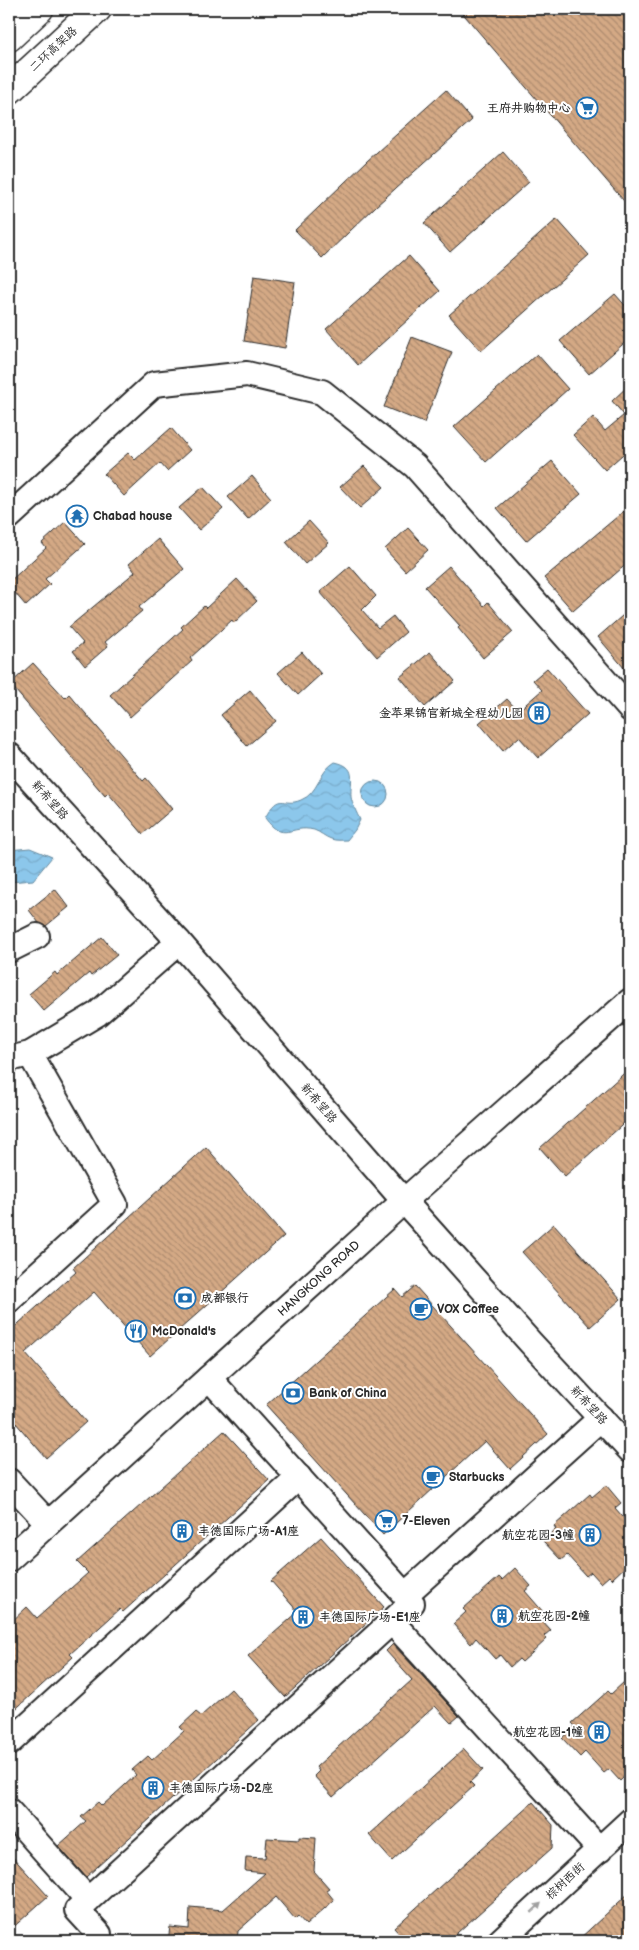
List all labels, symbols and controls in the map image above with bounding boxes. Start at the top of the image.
street label: 二环高架路 [26,23,80,75]
supermarket icon: 王府井购物中心 [575,96,599,120]
place label: 王府井购物中心 [487,101,571,116]
temple icon: Chabad house [65,504,89,528]
place label: Chabad house [93,509,172,524]
building icon: 金苹果锦官新城全程幼儿园 [527,701,551,725]
place label: 金苹果锦官新城全程幼儿园 [379,706,523,721]
street label: 新希望路 [28,777,71,823]
street label: 新希望路 [297,1080,340,1126]
street label: HANGKONG ROAD [275,1237,363,1320]
bank icon: 成都银行 [173,1286,197,1310]
place label: 成都银行 [201,1291,249,1306]
cafe icon: VOX Coffee [409,1297,433,1321]
place label: VOX Coffee [437,1302,499,1317]
restaurant icon: McDonald's [124,1319,148,1343]
place label: McDonald's [152,1324,216,1339]
bank icon: Bank of China [281,1381,305,1405]
street label: 新希望路 [567,1383,610,1428]
place label: Bank of China [309,1386,387,1401]
cafe icon: Starbucks [421,1465,445,1489]
place label: Starbucks [449,1470,504,1485]
supermarket icon: 7-Eleven [374,1509,398,1533]
place label: 7-Eleven [402,1514,451,1529]
building icon: 丰德国际广场-A1座 [170,1519,194,1543]
building icon: 航空花园-3幢 [578,1523,602,1547]
place label: 丰德国际广场-A1座 [198,1524,299,1539]
place label: 航空花园-3幢 [502,1528,574,1543]
building icon: 航空花园-2幢 [490,1604,514,1628]
building icon: 丰德国际广场-E1座 [291,1605,315,1629]
place label: 航空花园-2幢 [518,1609,590,1624]
place label: 丰德国际广场-E1座 [319,1610,421,1625]
building icon: 航空花园-1幢 [587,1720,611,1744]
place label: 航空花园-1幢 [513,1725,583,1740]
building icon: 丰德国际广场-D2座 [141,1776,165,1800]
place label: 丰德国际广场-D2座 [169,1781,273,1796]
street label: 棕树西街 [543,1860,588,1903]
one-way arrow [529,1902,541,1914]

